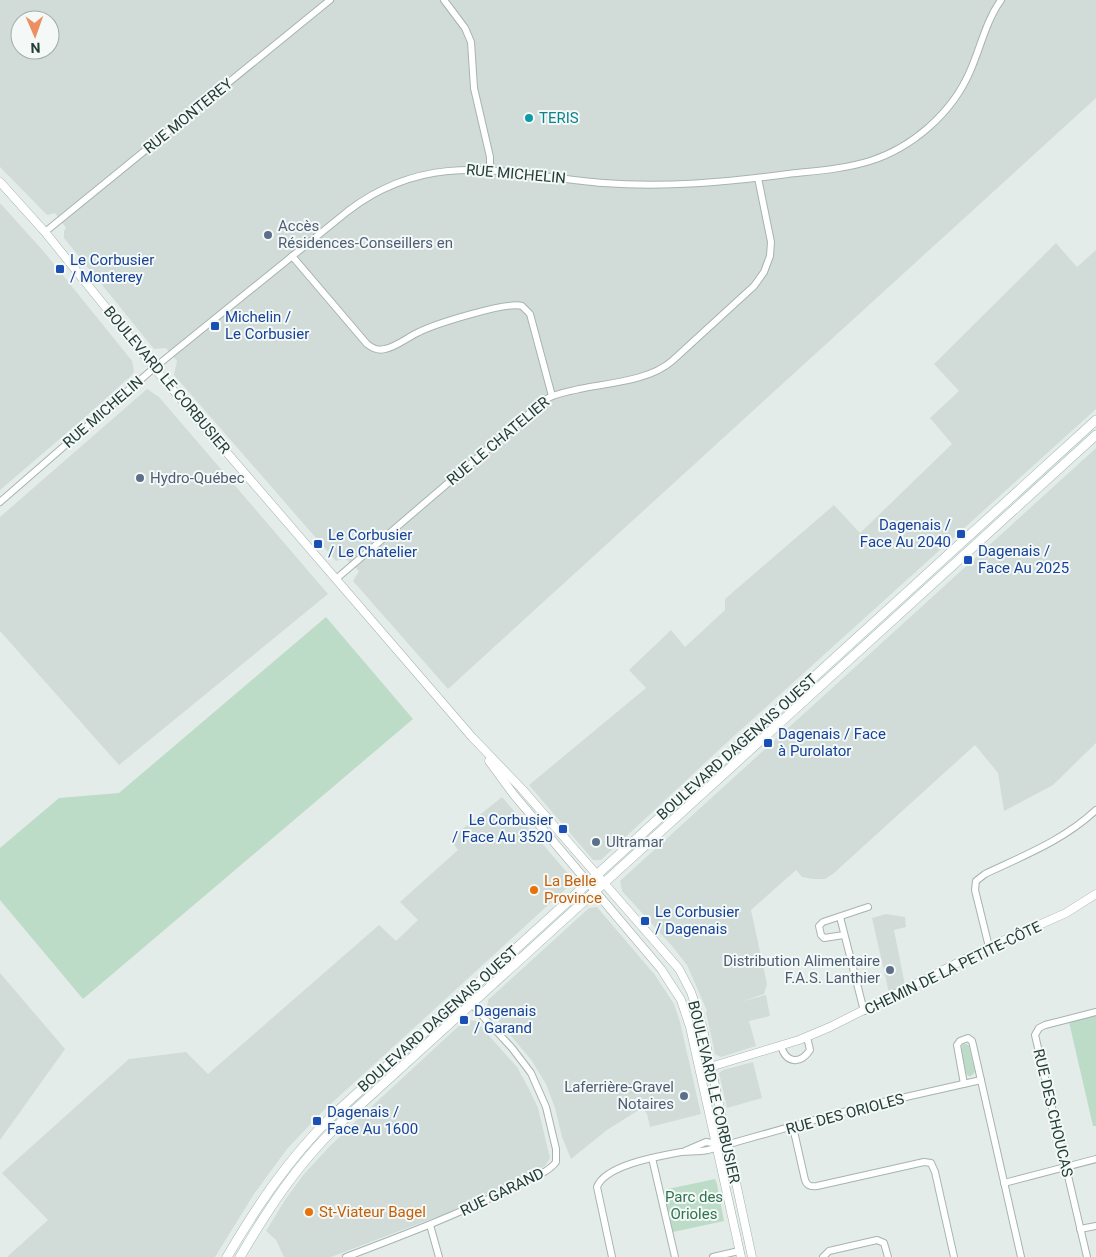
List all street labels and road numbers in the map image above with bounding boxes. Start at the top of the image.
street label: RUE MONTEREY [140,75,236,157]
street label: RUE MICHELIN [465,161,567,187]
street label: BOULEVARD LE CORBUSIER [100,303,234,457]
street label: RUE MICHELIN [59,372,147,452]
street label: RUE LE CHATELIER [443,393,553,489]
street label: BOULEVARD DAGENAIS OUEST [653,670,821,824]
street label: CHEMIN DE LA PETITE-CÔTE [862,917,1045,1019]
street label: BOULEVARD DAGENAIS OUEST [354,942,522,1096]
street label: BOULEVARD LE CORBUSIER [684,999,744,1185]
street label: RUE DES CHOUCAS [1029,1047,1077,1179]
street label: RUE DES ORIOLES [784,1090,906,1138]
street label: RUE GARAND [457,1164,547,1220]

